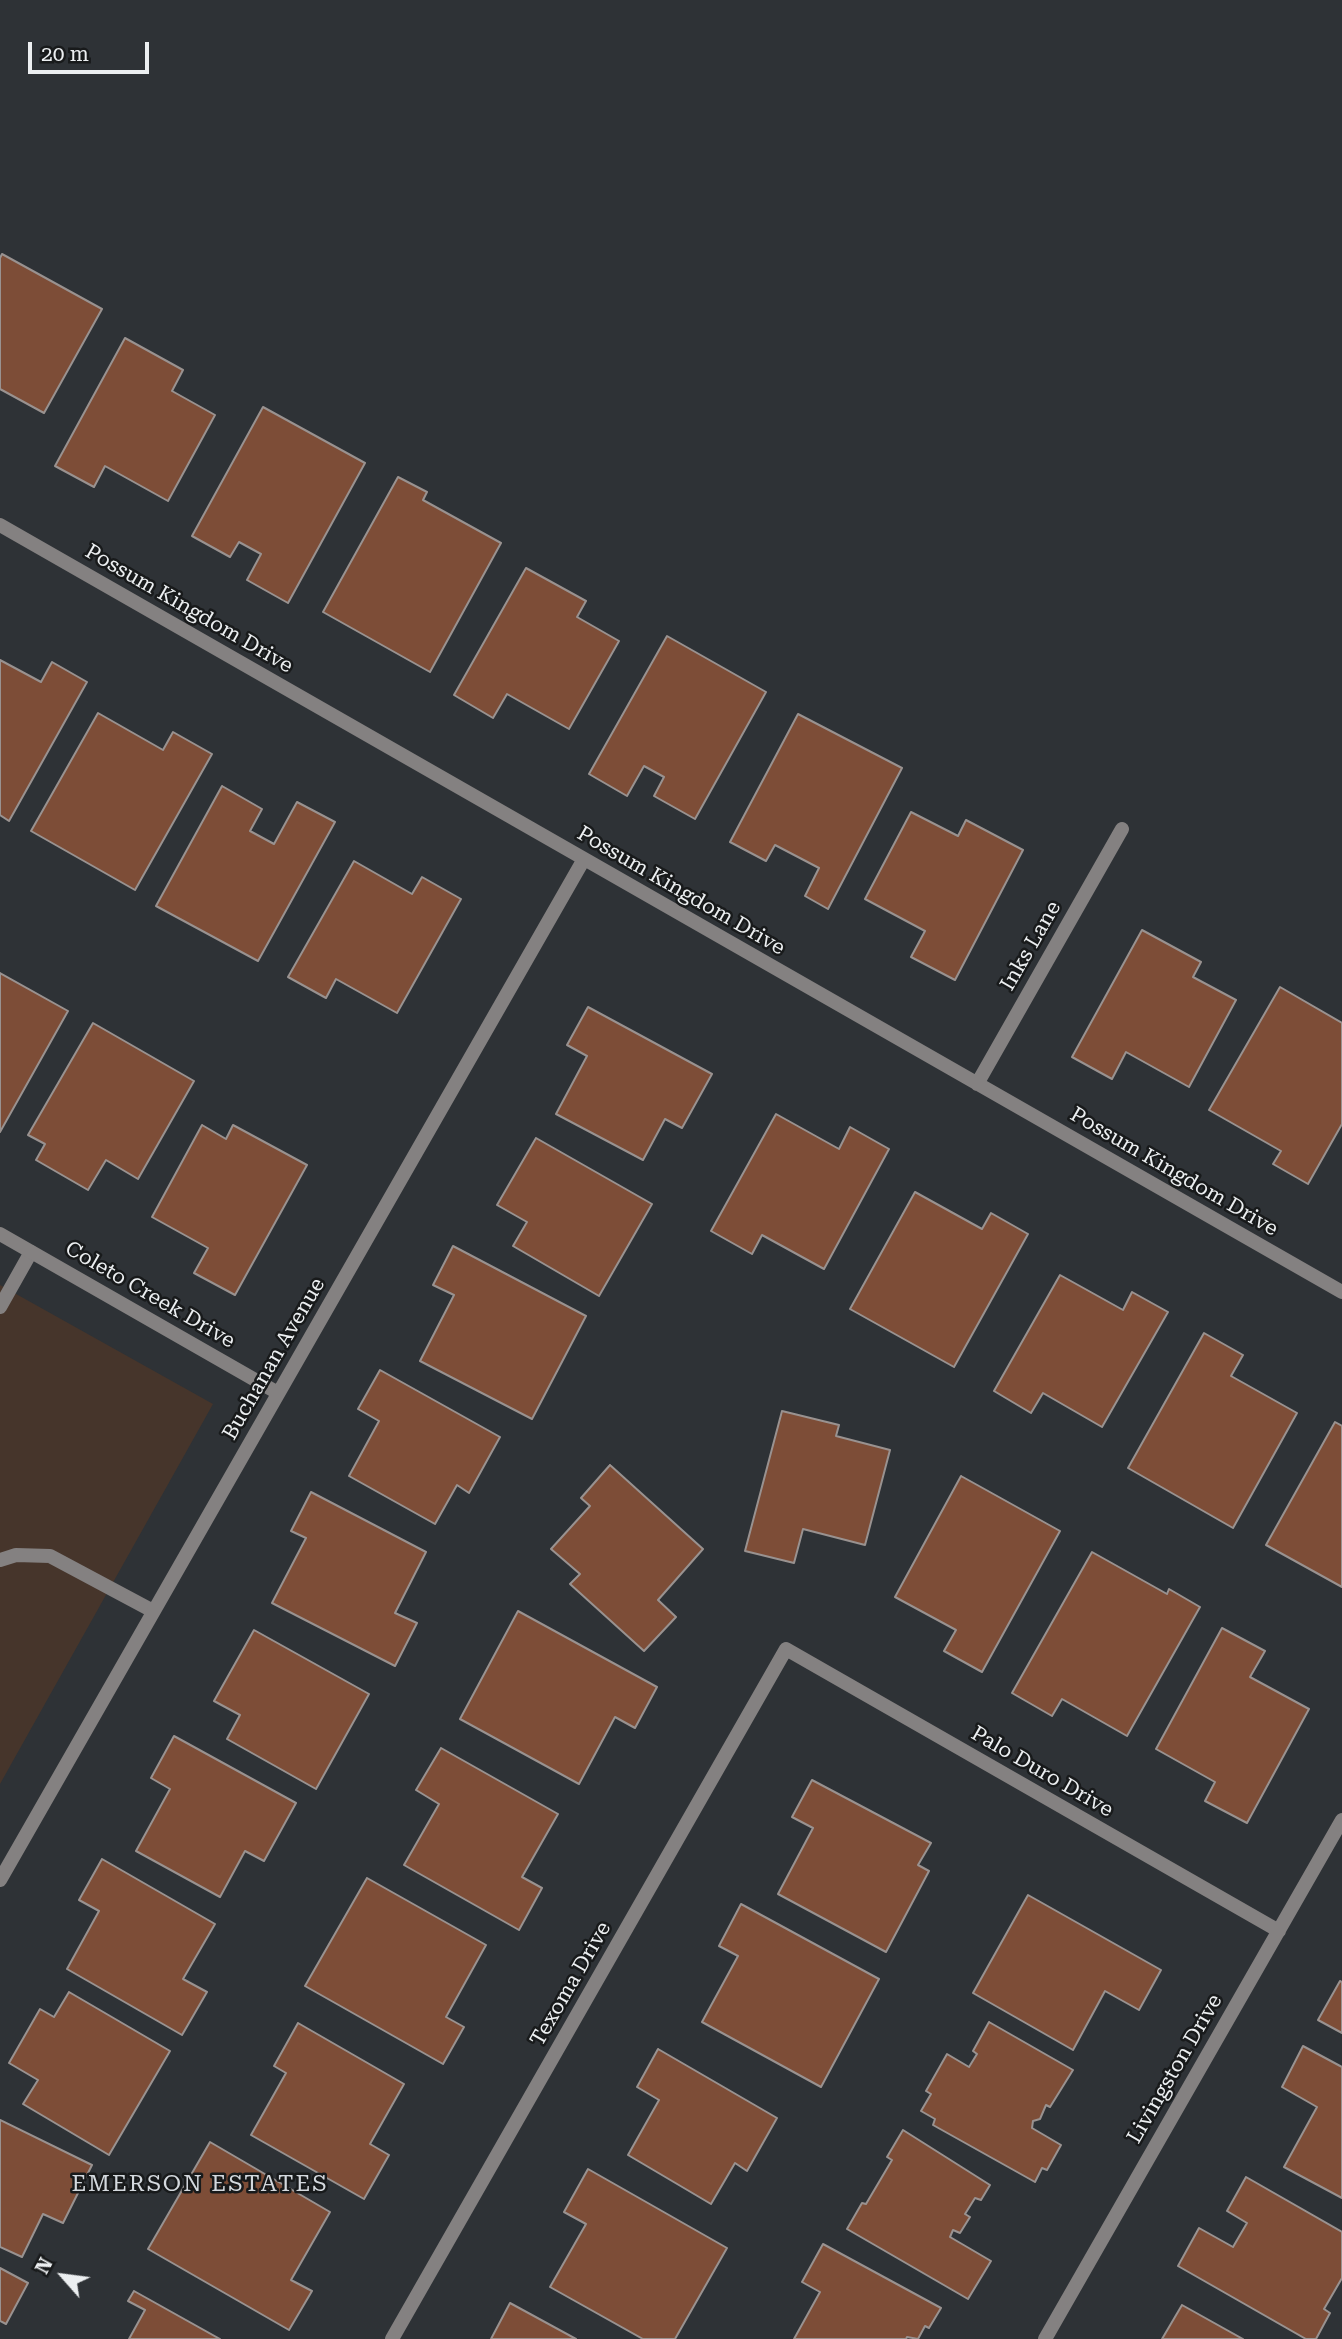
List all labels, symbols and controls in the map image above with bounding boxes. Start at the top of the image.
scale bar [32,28,152,72]
text: 20 m [41,42,89,66]
street label: Possum Kingdom Drive [81,539,297,679]
street label: Possum Kingdom Drive [573,821,789,961]
street label: Inks Lane [995,897,1067,995]
street label: Possum Kingdom Drive [1066,1102,1282,1242]
street label: Coleto Creek Drive [61,1236,239,1354]
street label: Buchanan Avenue [217,1274,331,1444]
street label: Palo Duro Drive [967,1721,1117,1823]
street label: Texoma Drive [525,1917,617,2051]
street label: Livingston Drive [1122,1990,1228,2148]
district label: EMERSON ESTATES [73,2170,327,2198]
north arrow [28,2241,98,2311]
text: N [30,2254,58,2278]

